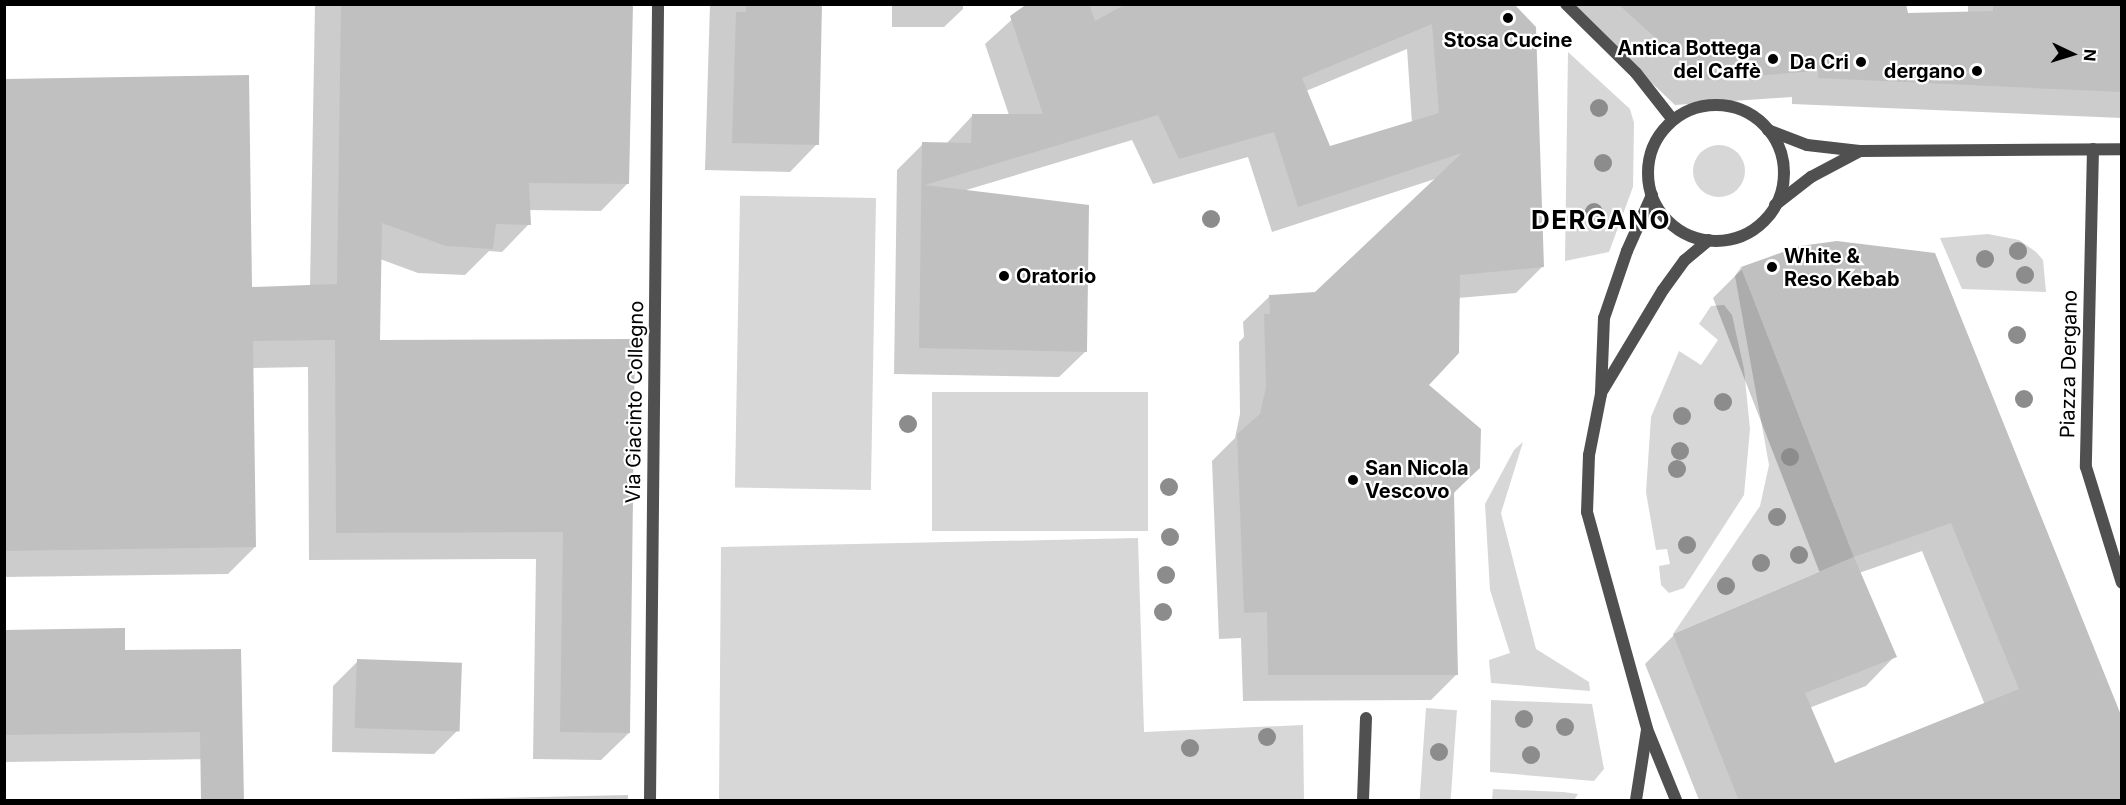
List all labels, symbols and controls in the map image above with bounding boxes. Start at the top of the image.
marker: Stosa Cucine [1501,11,1515,25]
north arrow [2042,24,2102,84]
place label: Stosa Cucine [1444,28,1572,52]
place label: Antica Bottega del Caffè [1617,36,1761,83]
text: N [2080,48,2100,62]
place label: Da Cri [1790,50,1849,74]
marker: Antica Bottega del Caffè [1766,52,1780,66]
marker: Da Cri [1854,55,1868,69]
place label: dergano [1884,59,1965,83]
marker: dergano [1970,64,1984,78]
district label: DERGANO [1531,204,1671,236]
place label: White & Reso Kebab [1784,244,1900,291]
marker: White & Reso Kebab [1765,260,1779,274]
place label: Oratorio [1016,264,1096,288]
marker: Oratorio [997,269,1011,283]
street label: Piazza Dergano [2056,290,2082,438]
street label: Via Giacinto Collegno [621,301,649,503]
place label: San Nicola Vescovo [1365,456,1469,503]
marker: San Nicola Vescovo [1346,473,1360,487]

